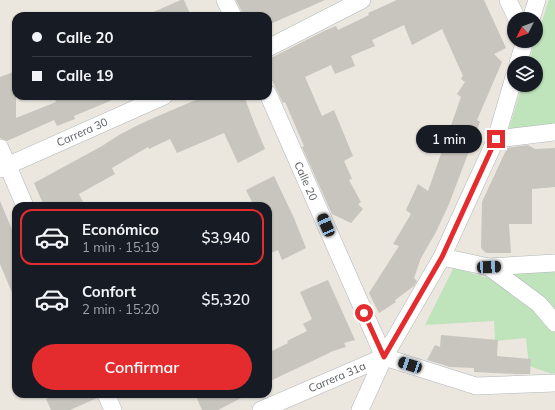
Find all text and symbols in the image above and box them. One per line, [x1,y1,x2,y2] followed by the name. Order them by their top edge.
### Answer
[507,12,543,48] north arrow
[507,12,543,92] map controls
[56,28,113,47] text: Calle 20
[507,56,543,92] button: layers
[56,66,113,85] text: Calle 19
[54,114,110,149] street label: Carrera 30
[416,125,482,153] callout: 1 min
[487,130,505,148] route end
[432,131,466,147] text: 1 min
[291,159,321,203] street label: Calle 20
[316,212,336,238] car
[34,219,70,255] icon: car
[82,220,159,239] text: Económico
[201,228,250,247] text: $3,940
[82,239,159,255] text: 1 min · 15:19
[477,260,501,274] car
[34,281,70,317] icon: car
[82,282,136,301] text: Confort
[201,290,250,309] text: $5,320
[82,301,159,317] text: 2 min · 15:20
[355,304,373,322] route start
[32,344,252,390] button: Confirmar
[397,356,423,374] car
[306,359,368,395] street label: Carrera 31a

